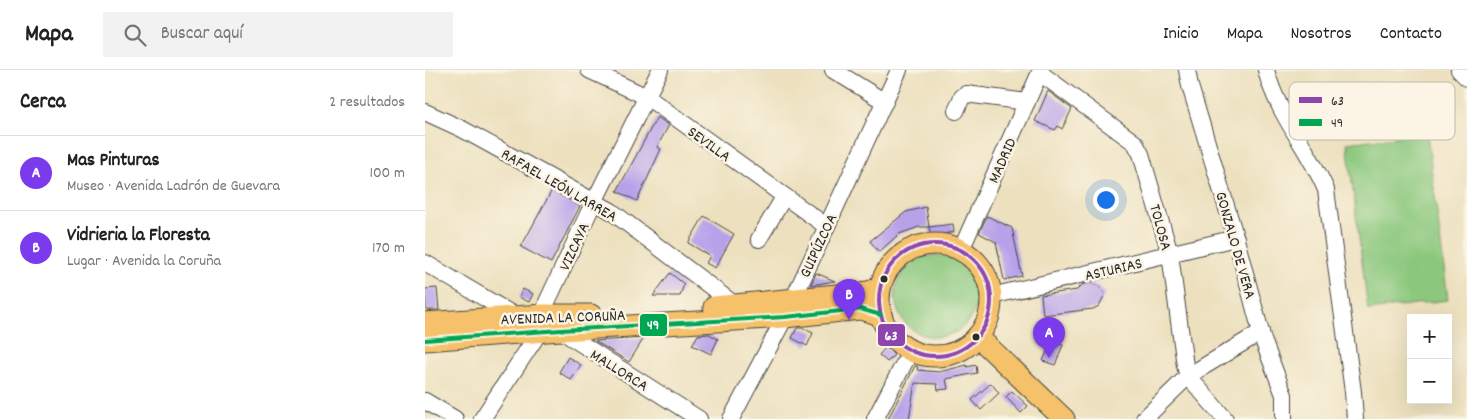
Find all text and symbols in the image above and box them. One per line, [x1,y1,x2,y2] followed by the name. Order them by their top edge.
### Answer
[103,12,453,57] search box
[25,18,73,52] text: Mapa
[121,21,149,49] icon: search
[161,21,243,48] text: Buscar aquí
[1163,22,1199,47] text: Inicio
[1227,22,1262,47] text: Mapa
[1290,22,1352,47] text: Nosotros
[1380,22,1442,47] text: Contacto
[1289,82,1455,140] legend
[20,88,66,118] text: Cerca
[329,91,405,114] text: 2 resultados
[1331,92,1344,112] text: 63
[1331,114,1343,134] text: 49
[682,121,735,169] street label: SEVILLA
[983,135,1023,187] street label: MADRID
[496,143,621,229] street label: RAFAEL LEÓN LARREA
[67,148,159,175] text: Mas Pinturas
[32,162,40,185] text: A
[369,162,405,185] text: 100 m
[67,175,280,198] text: Museo · Avenida Ladrón de Guevara
[1093,187,1119,213] your location
[1208,189,1261,302] street label: GONZALO DE VERA
[1142,202,1177,254] street label: TOLOSA
[794,210,844,282] street label: GUIPÚZCOA
[554,219,597,275] street label: VIZCAYA
[67,223,210,250] text: Vidrieria la Floresta
[32,237,40,260] text: B
[372,237,405,260] text: 170 m
[67,250,221,273] text: Lugar · Avenida la Coruña
[1082,253,1145,288] street label: ASTURIAS
[879,274,889,284] unlabelled marker
[833,279,865,320] pin: B
[500,305,626,332] street label: AVENIDA LA CORUÑA
[639,313,668,337] line badge: 49
[1407,314,1452,404] map controls
[1407,314,1452,359] button: +
[647,316,659,336] text: 49
[1033,317,1065,358] pin: A
[877,323,906,347] line badge: 63
[884,327,898,347] text: 63
[971,332,981,342] unlabelled marker
[585,344,652,398] street label: MALLORCA
[1407,359,1452,404] button: −

